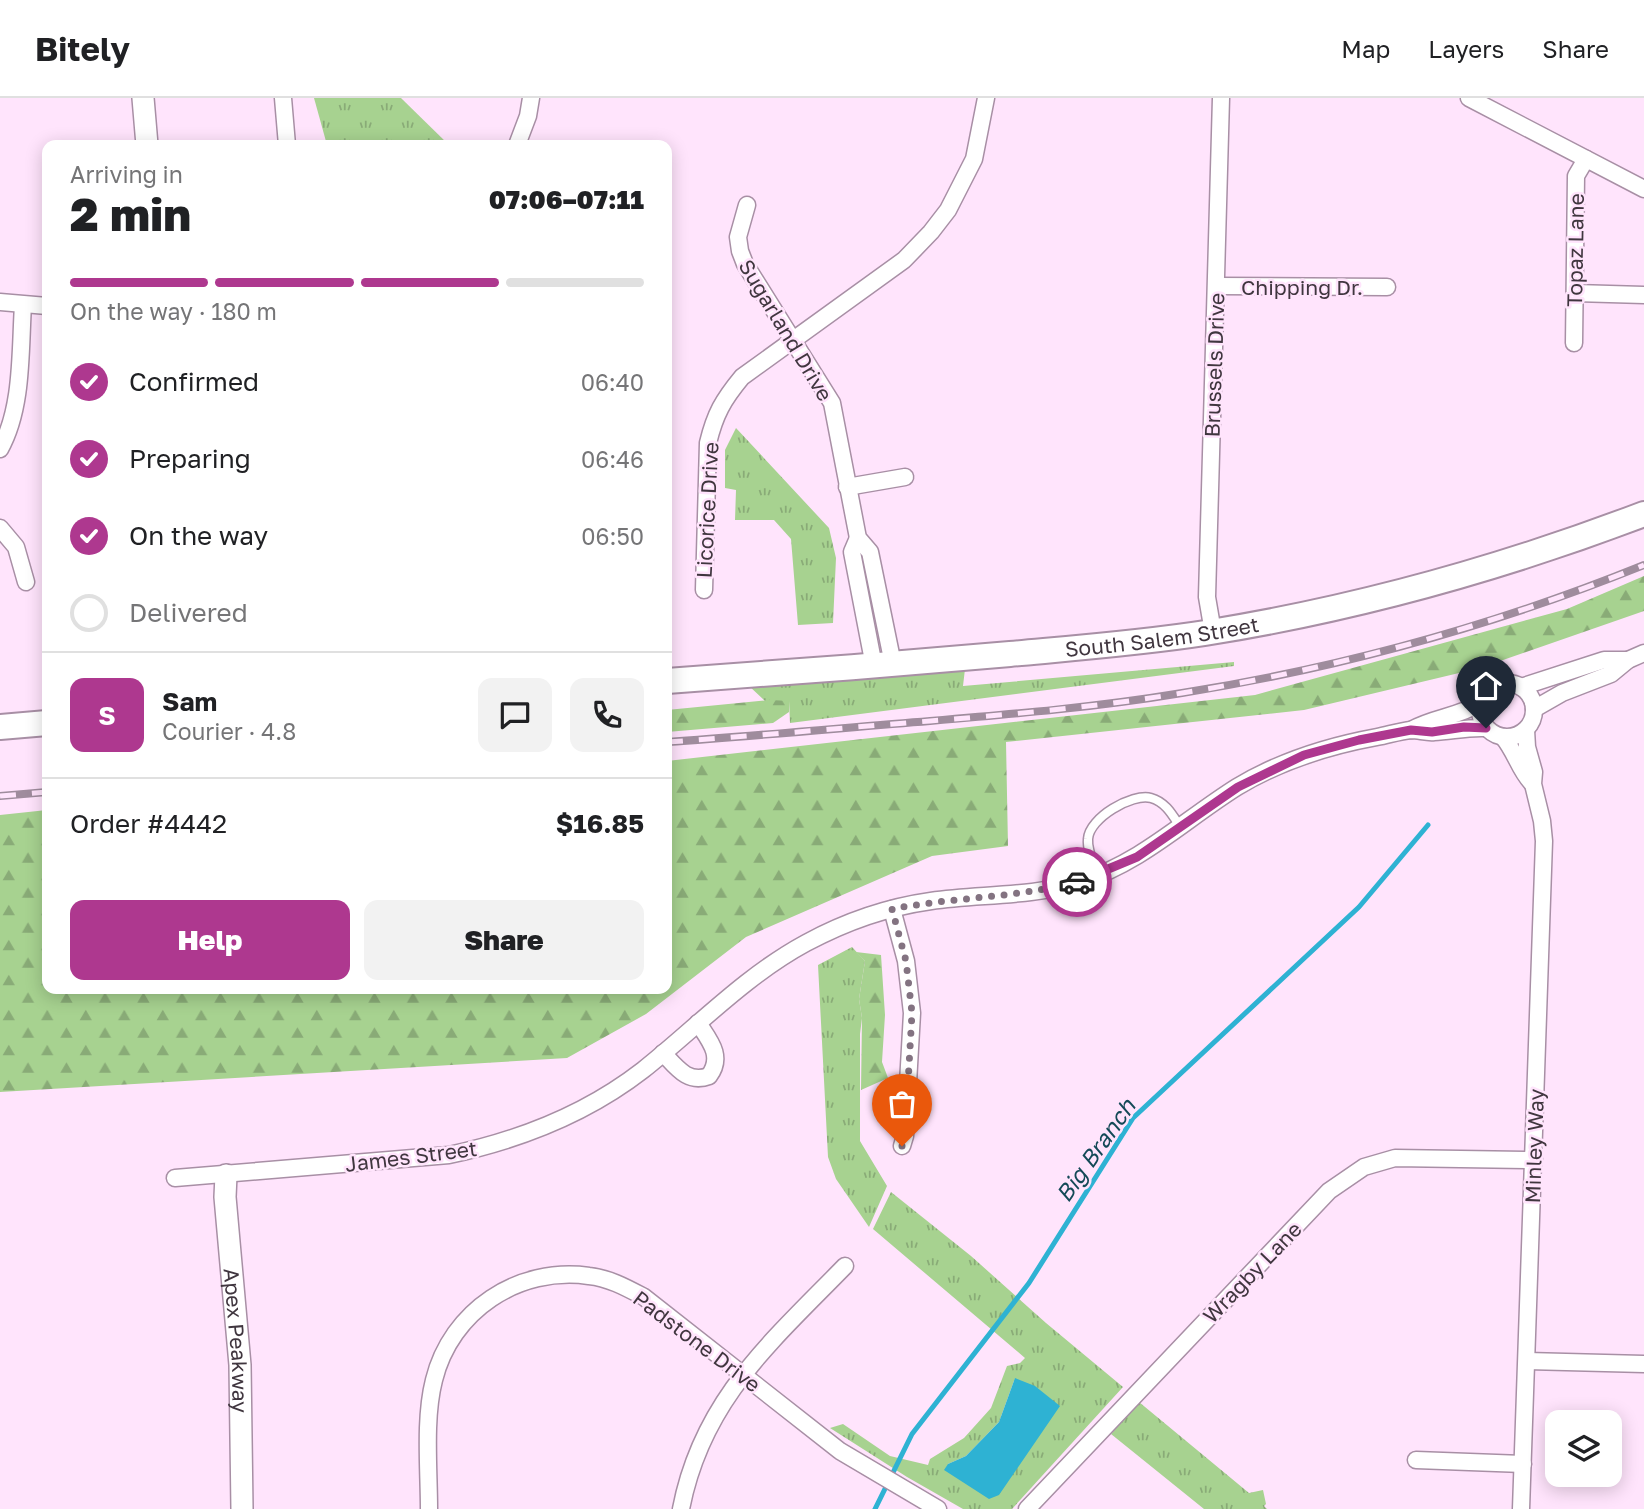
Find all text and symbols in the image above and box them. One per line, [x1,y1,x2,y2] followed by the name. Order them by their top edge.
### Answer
[35,29,130,68] text: Bitely
[1341,34,1390,63] text: Map
[1428,34,1504,63] text: Layers
[1542,34,1609,63] text: Share
[70,160,183,188] text: Arriving in
[489,184,644,215] text: 07:06–07:11
[70,186,191,241] text: 2 min
[1561,193,1589,307] street label: Topaz Lane
[733,254,839,406] street label: Sugarland Drive
[1241,274,1363,300] street label: Chipping Dr.
[1198,292,1230,438] street label: Brussels Drive
[70,297,277,325] text: On the way · 180 m
[70,363,108,401] icon: check
[129,366,259,397] text: Confirmed
[581,368,644,396] text: 06:40
[70,440,108,478] icon: check
[690,441,724,579] street label: Licorice Drive
[129,443,251,474] text: Preparing
[581,445,644,473] text: 06:46
[70,517,108,555] icon: check
[129,520,268,551] text: On the way
[581,522,644,550] text: 06:50
[129,597,248,628] text: Delivered
[1064,611,1261,662] street label: South Salem Street
[1456,656,1516,728] pin
[1467,667,1505,705] icon: home
[478,678,552,752] button: chat
[570,678,644,752] button: phone
[162,686,217,717] text: Sam
[98,700,116,731] text: S
[162,717,296,745] text: Courier · 4.8
[70,808,227,839] text: Order #4442
[556,808,644,839] text: $16.85
[1042,847,1112,917] courier
[1058,863,1096,901] icon: car
[70,900,350,980] button: Help
[364,900,644,980] button: Share
[872,1074,932,1146] pin
[883,1085,921,1123] icon: bag
[1519,1088,1549,1204] street label: Minley Way
[1049,1092,1141,1207] water label: Big Branch
[343,1135,479,1177] street label: James Street
[1197,1216,1307,1328] street label: Wragby Lane
[218,1267,254,1413] street label: Apex Peakway
[628,1285,766,1397] street label: Padstone Drive
[1545,1410,1622,1487] map controls
[1545,1410,1622,1487] button: layers

